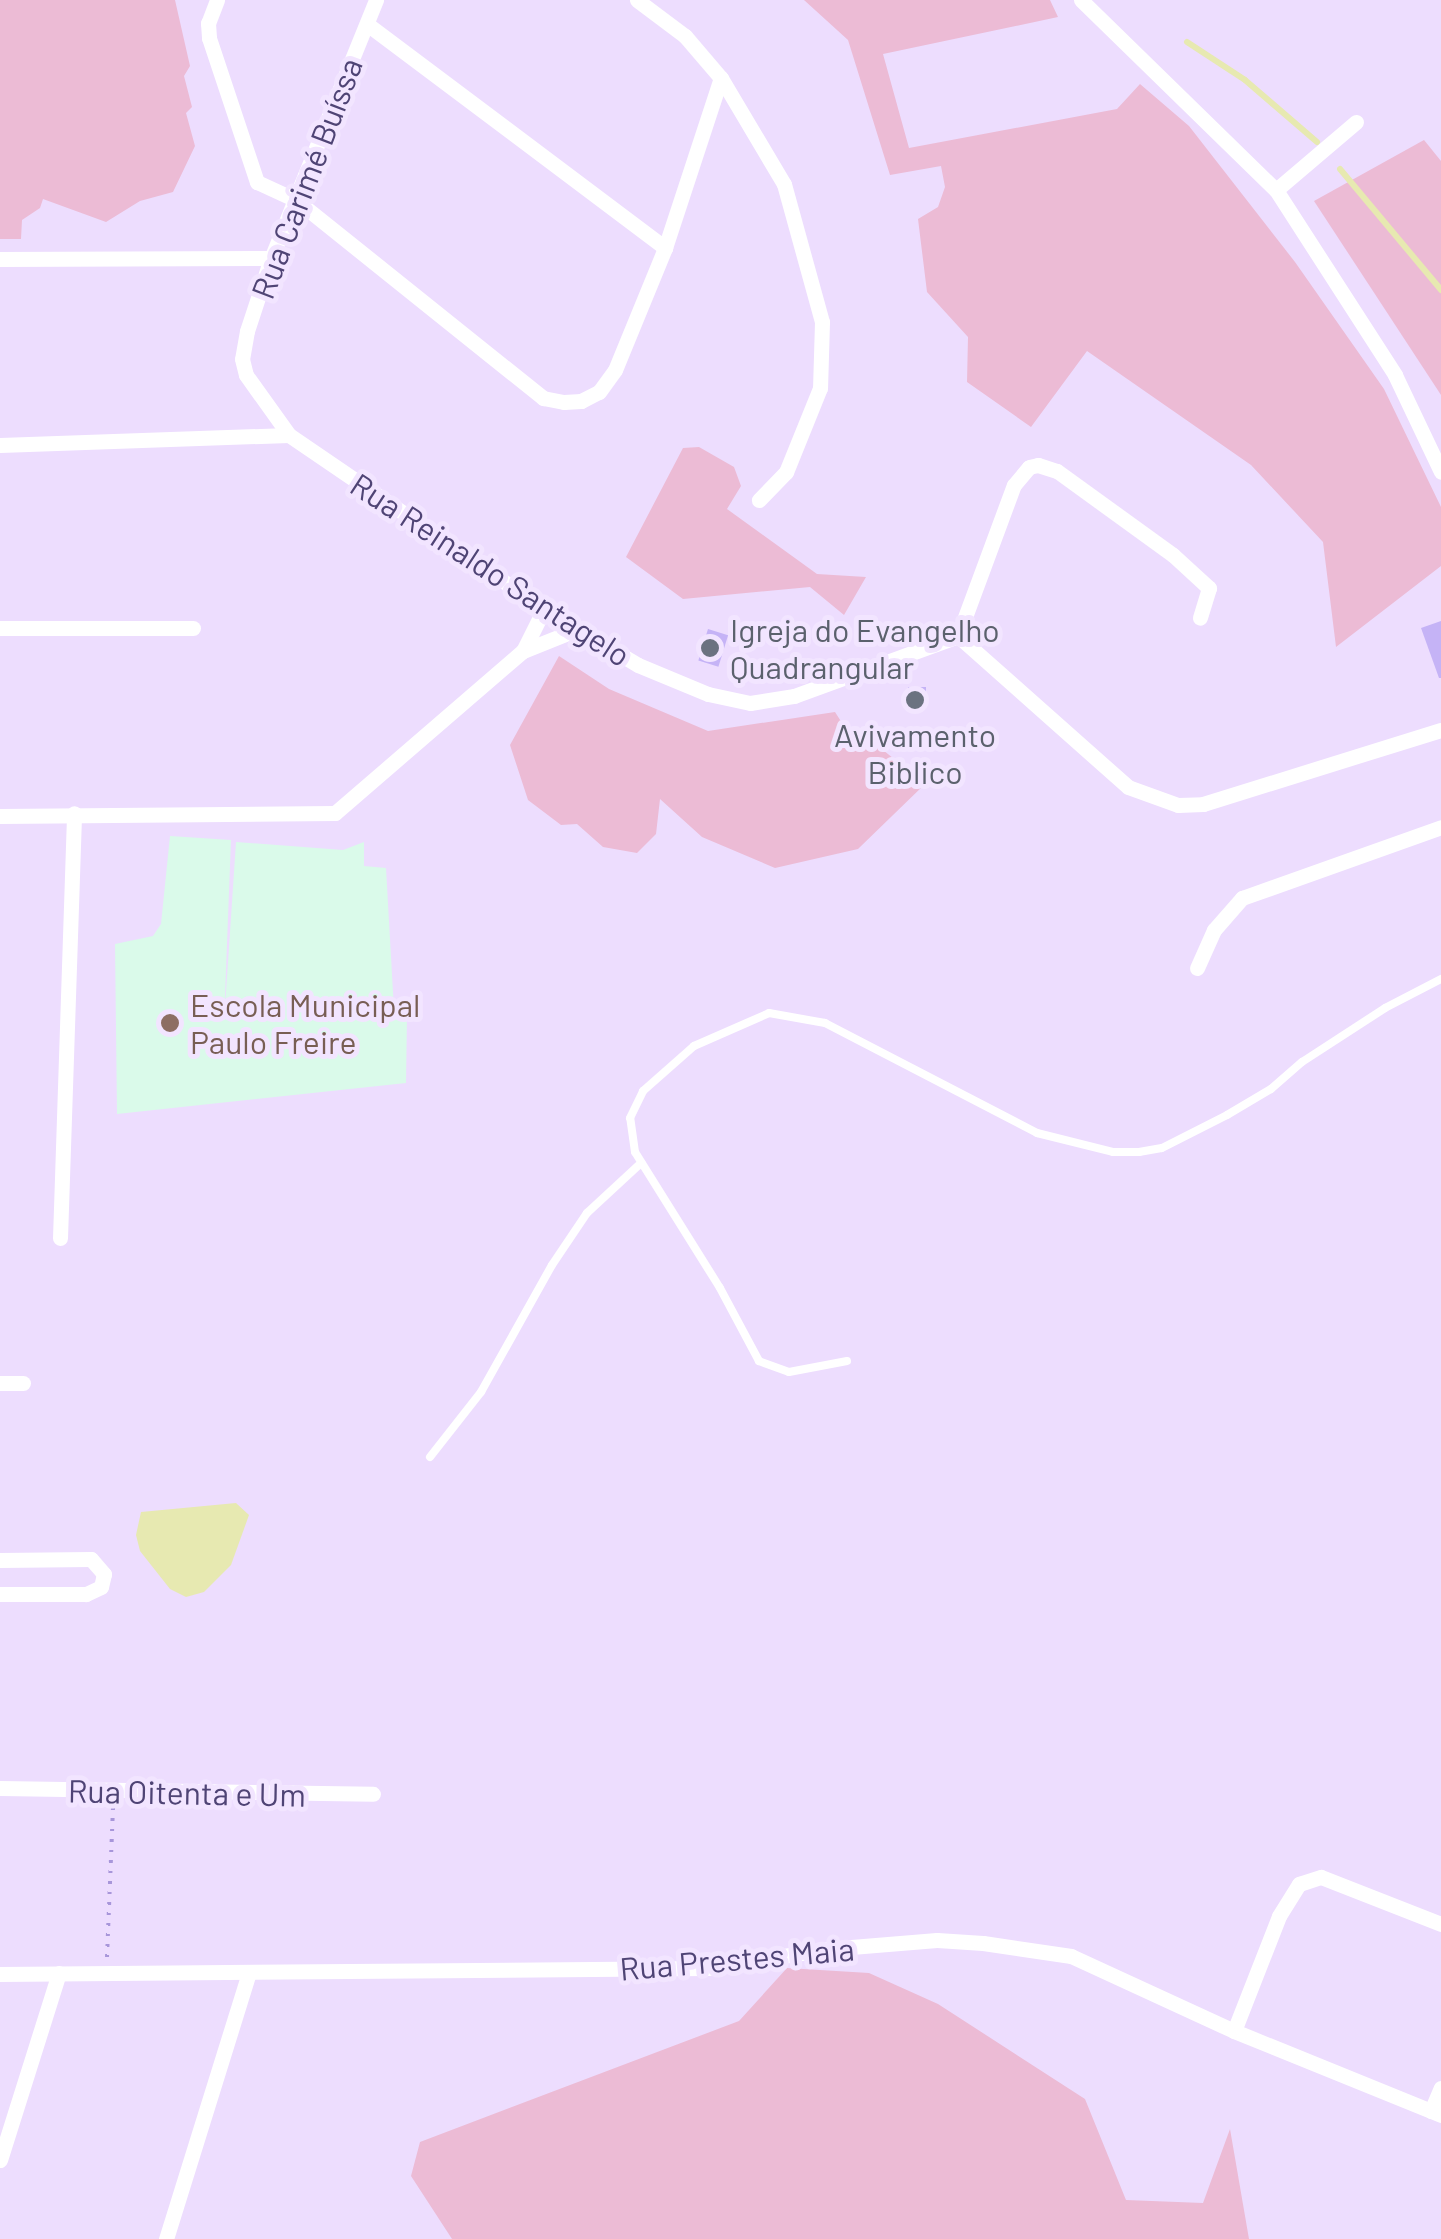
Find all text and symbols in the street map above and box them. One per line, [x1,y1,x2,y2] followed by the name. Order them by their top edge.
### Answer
[242,52,370,304] street label: Rua Carimé Buíssa
[344,464,638,674] street label: Rua Reinaldo Santagelo
[730,611,1000,686] place label: Igreja do Evangelho Quadrangular
[699,637,721,659] marker: Igreja do Evangelho Quadrangular
[904,689,926,711] marker: Avivamento Biblico
[834,716,996,791] place label: Avivamento Biblico
[190,986,420,1061] place label: Escola Municipal Paulo Freire
[159,1012,181,1034] marker: Escola Municipal Paulo Freire
[68,1771,306,1813] street label: Rua Oitenta e Um
[618,1929,856,1987] street label: Rua Prestes Maia

